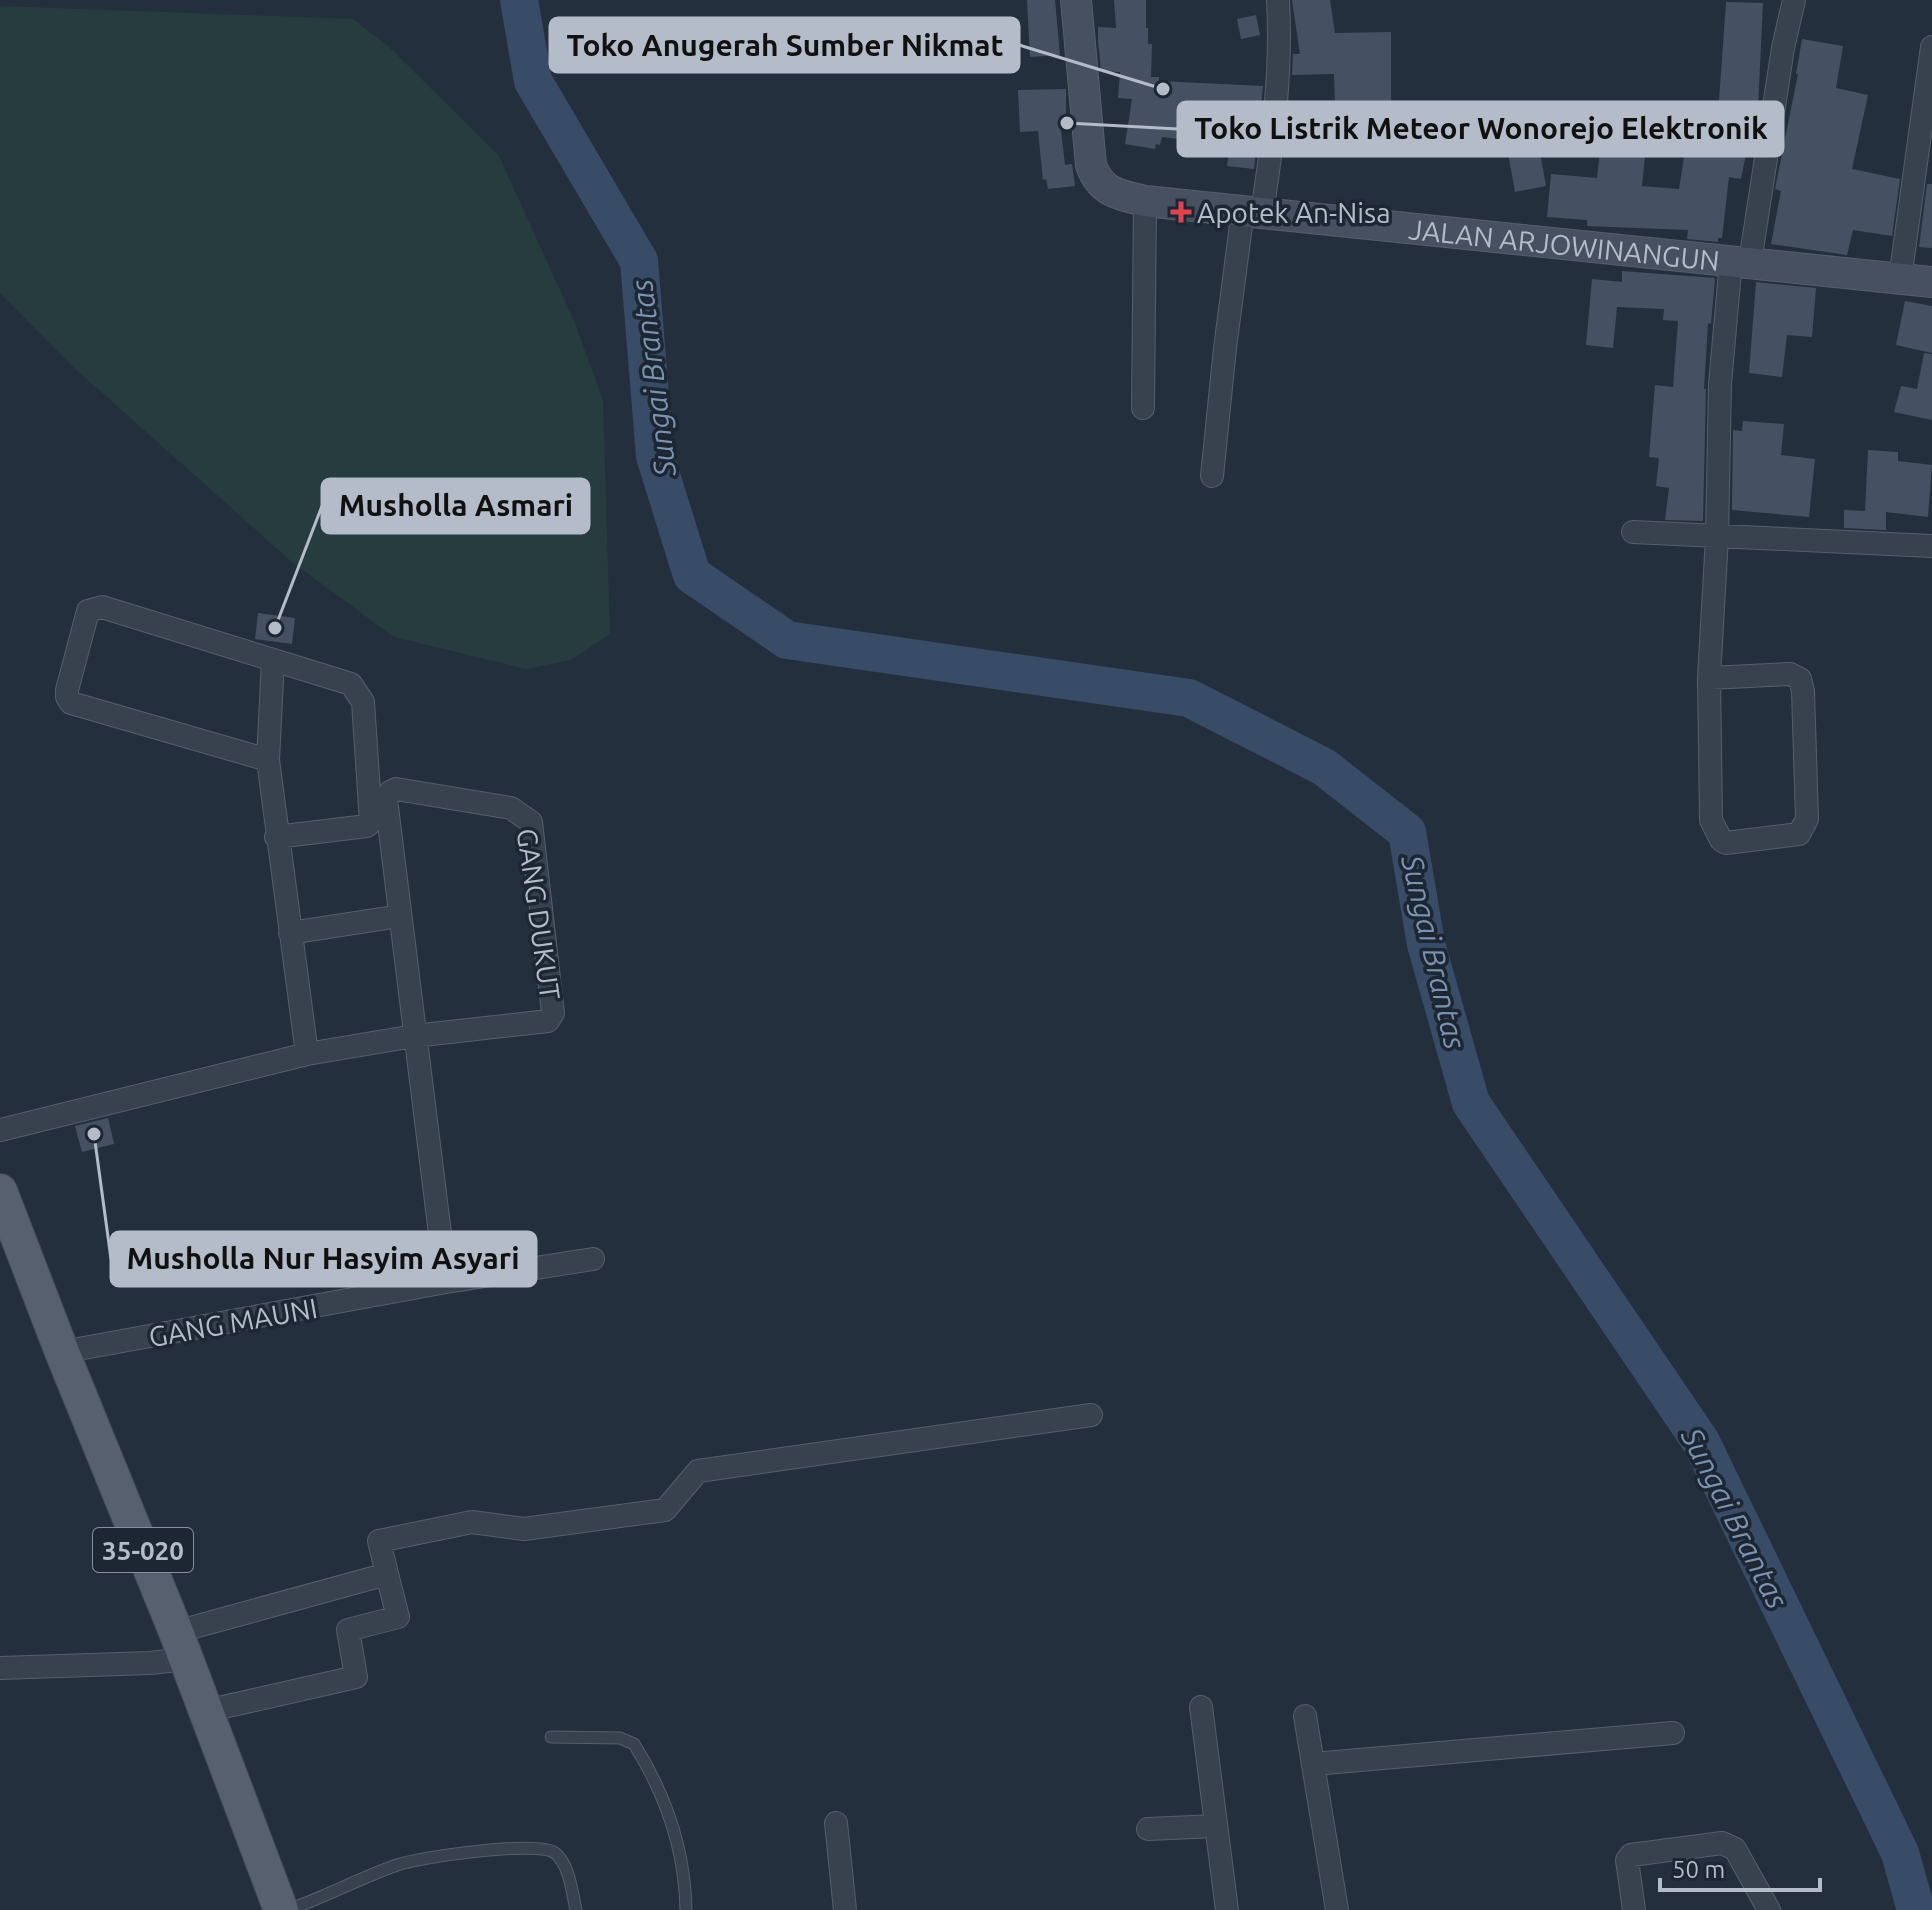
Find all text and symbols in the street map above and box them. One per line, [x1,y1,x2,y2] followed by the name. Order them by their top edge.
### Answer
[550,18,1019,72] callout: Toko Anugerah Sumber Nikmat
[566,28,1004,62] text: Toko Anugerah Sumber Nikmat
[1178,102,1783,156] callout: Toko Listrik Meteor Wonorejo Elektronik
[1194,111,1768,145] text: Toko Listrik Meteor Wonorejo Elektronik
[1197,197,1391,228] place label: Apotek An-Nisa
[1172,203,1190,221] marker: Apotek An-Nisa
[1407,213,1721,276] street label: JALAN ARJOWINANGUN
[624,277,682,479] water label: Sungai Brantas
[322,479,589,533] callout: Musholla Asmari
[339,488,573,522] text: Musholla Asmari
[512,826,566,1002] street label: GANG DUKUT
[1395,851,1473,1053] water label: Sungai Brantas
[111,1232,536,1286] callout: Musholla Nur Hasyim Asyari
[127,1241,520,1275] text: Musholla Nur Hasyim Asyari
[146,1292,320,1352] street label: GANG MAUNI
[1674,1421,1795,1614] water label: Sungai Brantas
[93,1528,193,1572] road number: 35-020
[1660,1842,1820,1892] scale bar
[1672,1856,1725,1883] text: 50 m

